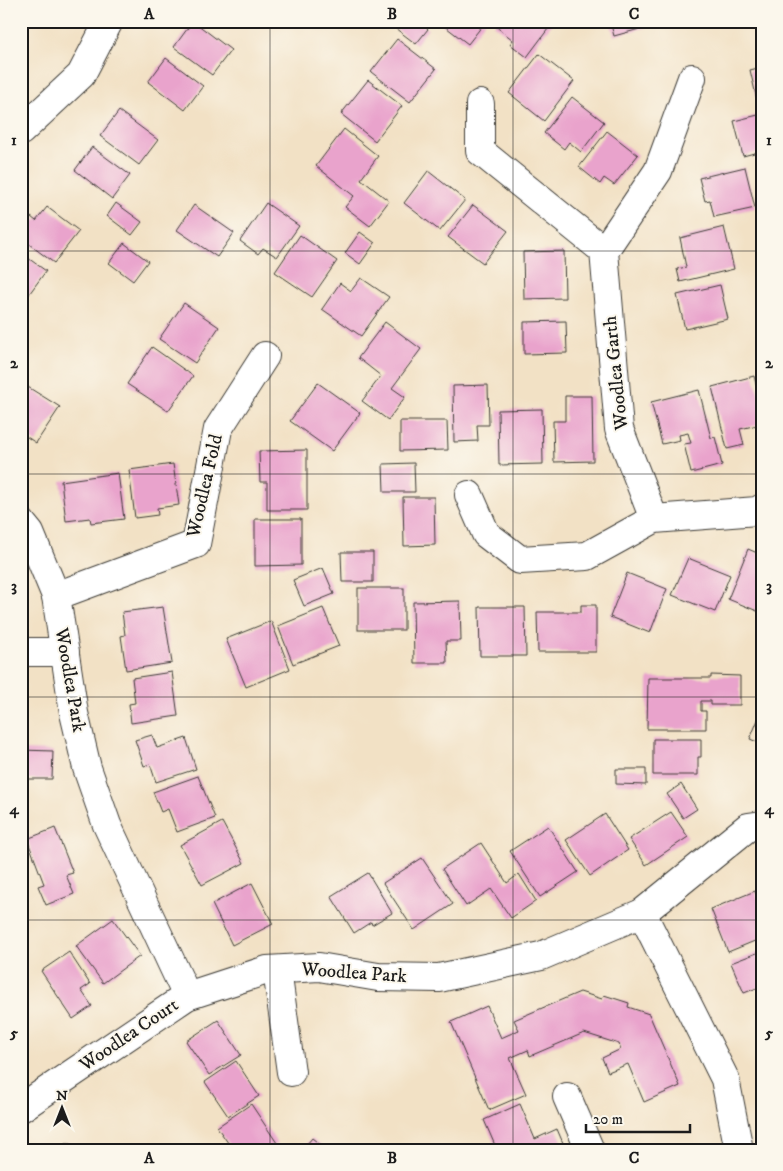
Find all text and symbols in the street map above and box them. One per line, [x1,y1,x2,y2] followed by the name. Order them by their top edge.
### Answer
[143,4,155,24] text: A
[387,4,397,24] text: B
[629,4,639,24] text: C
[11,130,17,150] text: 1
[766,130,772,150] text: 1
[599,315,634,432] street label: Woodlea Garth
[10,353,19,373] text: 2
[765,353,774,373] text: 2
[182,432,228,541] street label: Woodlea Fold
[11,576,17,596] text: 3
[766,576,772,596] text: 3
[49,625,91,735] street label: Woodlea Park
[8,799,19,819] text: 4
[763,799,774,819] text: 4
[300,958,408,988] street label: Woodlea Park
[74,994,183,1077] street label: Woodlea Court
[9,1023,18,1043] text: 5
[764,1023,773,1043] text: 5
[38,1084,88,1134] north arrow
[56,1087,68,1105] text: N
[586,1101,689,1133] scale bar
[593,1110,623,1129] text: 20 m
[143,1148,155,1168] text: A
[387,1148,397,1168] text: B
[629,1148,639,1168] text: C

